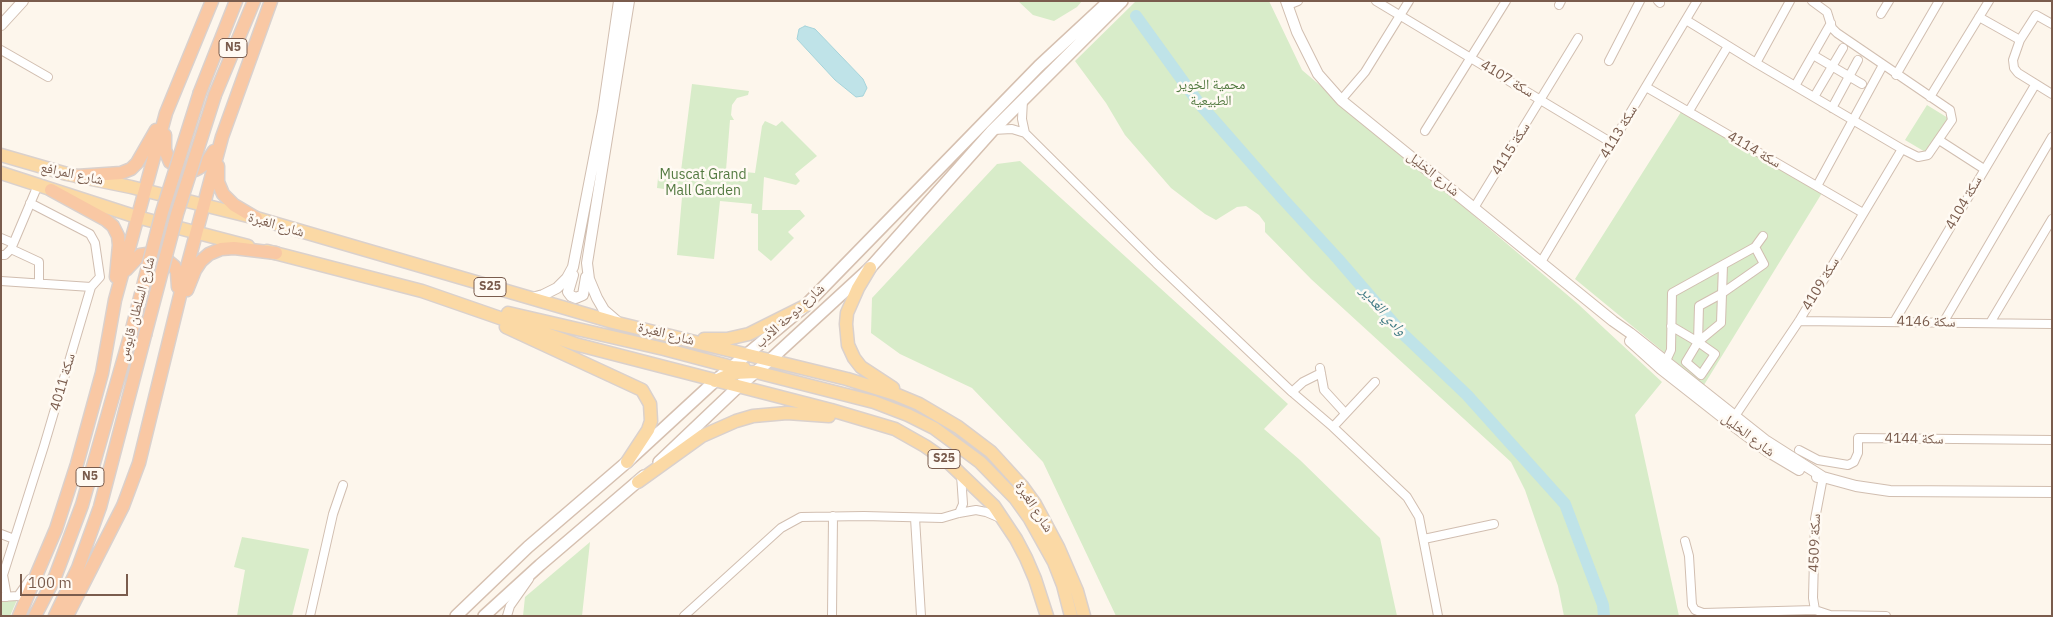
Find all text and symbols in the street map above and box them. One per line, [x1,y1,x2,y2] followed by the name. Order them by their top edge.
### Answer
[219,38,247,58] road number: N5
[1477,57,1537,101] street label: سكة 4107
[1177,77,1245,110] park label: محمية الخوير الطبيعية
[1597,102,1641,162] street label: سكة 4113
[1488,120,1534,178] street label: سكة 4115
[1724,128,1784,172] street label: سكة 4114
[1404,148,1462,200] street label: شارع الخليل
[39,159,105,189] street label: شارع المرافع
[659,167,747,200] park label: Muscat Grand Mall Garden
[1942,173,1986,233] street label: سكة 4104
[246,209,306,241] street label: شارع الغبرة
[1799,254,1843,314] street label: سكة 4109
[115,255,159,363] street label: شارع السلطان قابوس
[474,278,506,296] road number: S25
[752,280,828,352] street label: شارع دوحة الأدب
[1356,282,1410,340] water label: وادي الغدير
[1896,313,1956,331] street label: سكة 4146
[636,319,696,349] street label: شارع الغبرة
[47,351,79,413] street label: سكة 4011
[1718,410,1778,460] street label: شارع الخليل
[1884,430,1944,448] street label: سكة 4144
[928,449,960,468] road number: S25
[76,468,104,487] road number: N5
[1011,478,1057,536] street label: شارع الغبرة
[1806,513,1824,573] street label: سكة 4509
[22,564,130,596] scale bar
[28,573,72,592] text: 100 m

